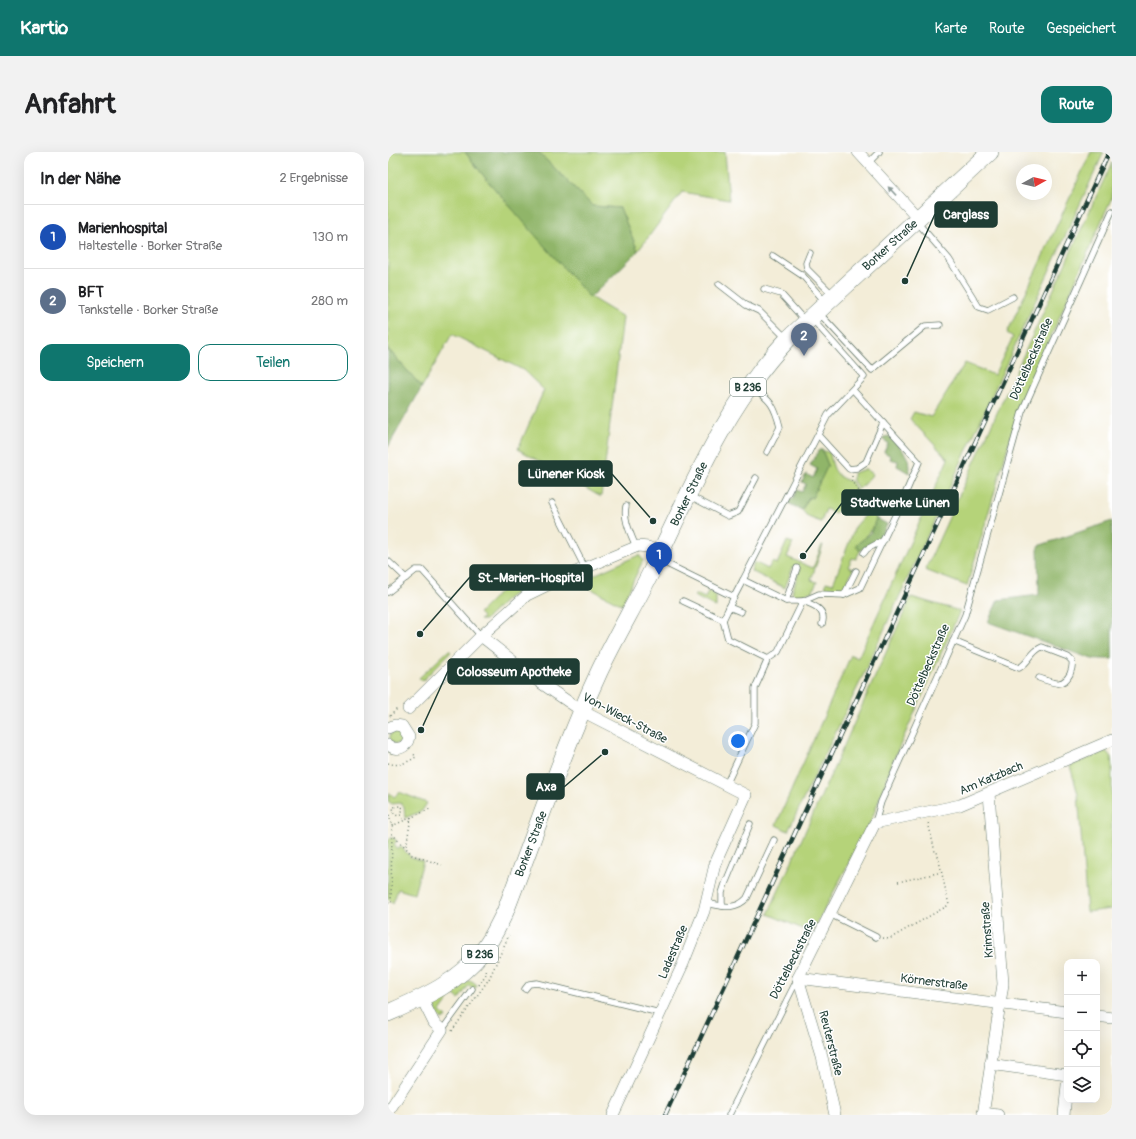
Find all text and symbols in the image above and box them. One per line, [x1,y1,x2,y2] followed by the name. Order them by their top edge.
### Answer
[20,16,68,40] text: Kartio
[935,20,967,37] text: Karte
[989,20,1024,37] text: Route
[1046,20,1116,37] text: Gespeichert
[1041,86,1112,123] button: Route
[24,87,116,122] text: Anfahrt
[1016,164,1052,200] north arrow
[40,168,121,189] text: In der Nähe
[279,170,348,186] text: 2 Ergebnisse
[887,186,897,196] one-way arrow
[935,202,997,227] callout: Carglass
[943,207,989,223] text: Carglass
[859,216,921,274] street label: Borker Straße
[78,219,168,238] text: Marienhospital
[50,229,56,245] text: 1
[312,229,348,245] text: 130 m
[78,238,222,254] text: Haltestelle · Borker Straße
[78,283,104,302] text: BFT
[49,293,57,309] text: 2
[311,293,348,309] text: 280 m
[78,302,218,318] text: Tankstelle · Borker Straße
[1007,316,1056,402] street label: Döttelbeckstraße
[791,323,817,356] pin: 2
[40,344,190,381] button: Speichern
[198,344,348,381] button: Teilen
[730,378,766,396] road number: B 236
[667,460,711,529] street label: Borker Straße
[519,461,612,486] callout: Lünener Kiosk
[527,466,605,482] text: Lünener Kiosk
[842,490,958,515] callout: Stadtwerke Lünen
[850,495,951,511] text: Stadtwerke Lünen
[646,542,672,575] pin: 1
[470,565,592,590] callout: St.-Marien-Hospital
[478,570,584,586] text: St.-Marien-Hospital
[904,622,953,708] street label: Döttelbeckstraße
[448,659,579,684] callout: Colosseum Apotheke
[457,664,572,680] text: Colosseum Apotheke
[580,690,670,747] street label: Von-Wieck-Straße
[728,731,748,751] your location
[957,758,1026,799] street label: Am Katzbach
[527,774,564,799] callout: Axa
[536,779,556,795] text: Axa
[512,809,551,879] street label: Borker Straße
[978,901,997,959] street label: Krimstraße
[767,917,820,1002] street label: Döttelbeckstraße
[655,923,691,981] street label: Ladestraße
[462,945,498,963] road number: B 236
[1064,959,1100,1103] map controls
[1064,959,1100,995] button: +
[899,971,968,994] street label: Körnerstraße
[1064,995,1100,1031] button: −
[815,1009,846,1077] street label: Reuterstraße
[1064,1031,1100,1067] button: locate
[1064,1067,1100,1103] button: layers

